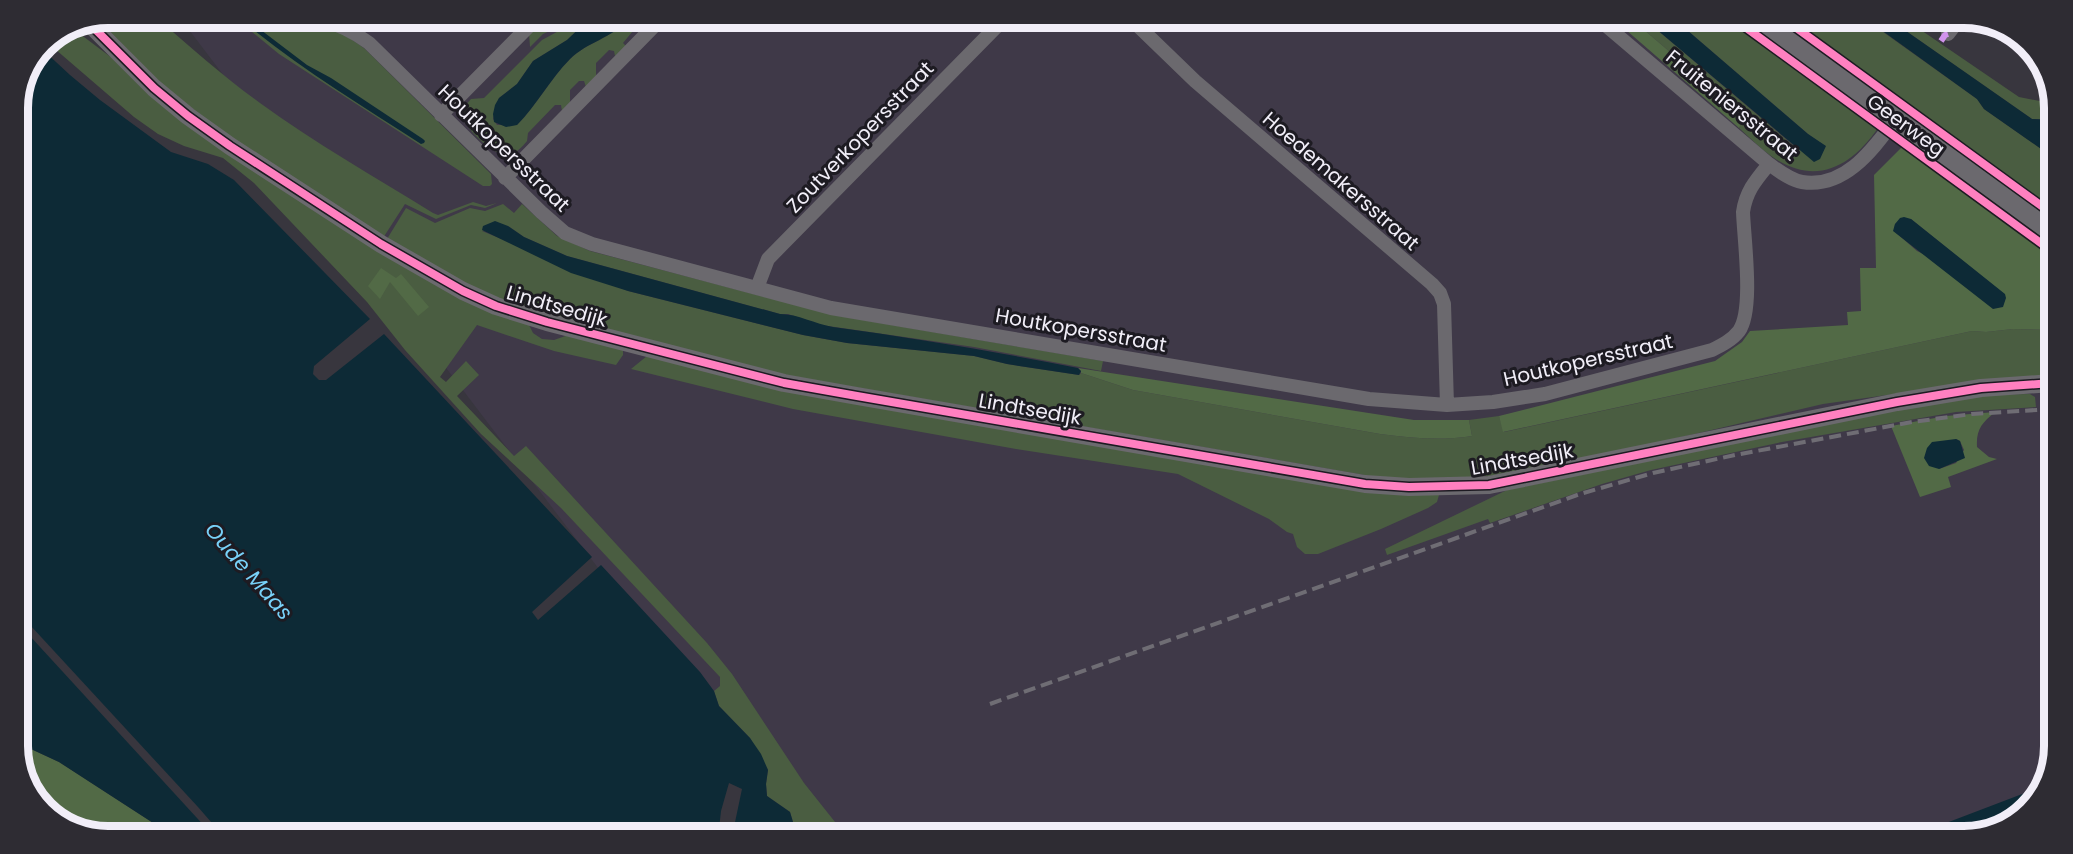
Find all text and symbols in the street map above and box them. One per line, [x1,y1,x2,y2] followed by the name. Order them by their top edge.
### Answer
[1660,43,1804,167] street label: Fruiteniersstraat
[780,55,940,219] street label: Zoutverkopersstraat
[432,78,576,218] street label: Houtkopersstraat
[1861,87,1951,163] street label: Geerweg
[1257,105,1425,257] street label: Hoedemakersstraat
[503,278,611,334] street label: Lindtsedijk
[993,301,1169,359] street label: Houtkopersstraat
[1500,327,1676,393] street label: Houtkopersstraat
[977,386,1084,432] street label: Lindtsedijk
[1469,436,1576,482] street label: Lindtsedijk
[198,516,300,626] water label: Oude Maas

